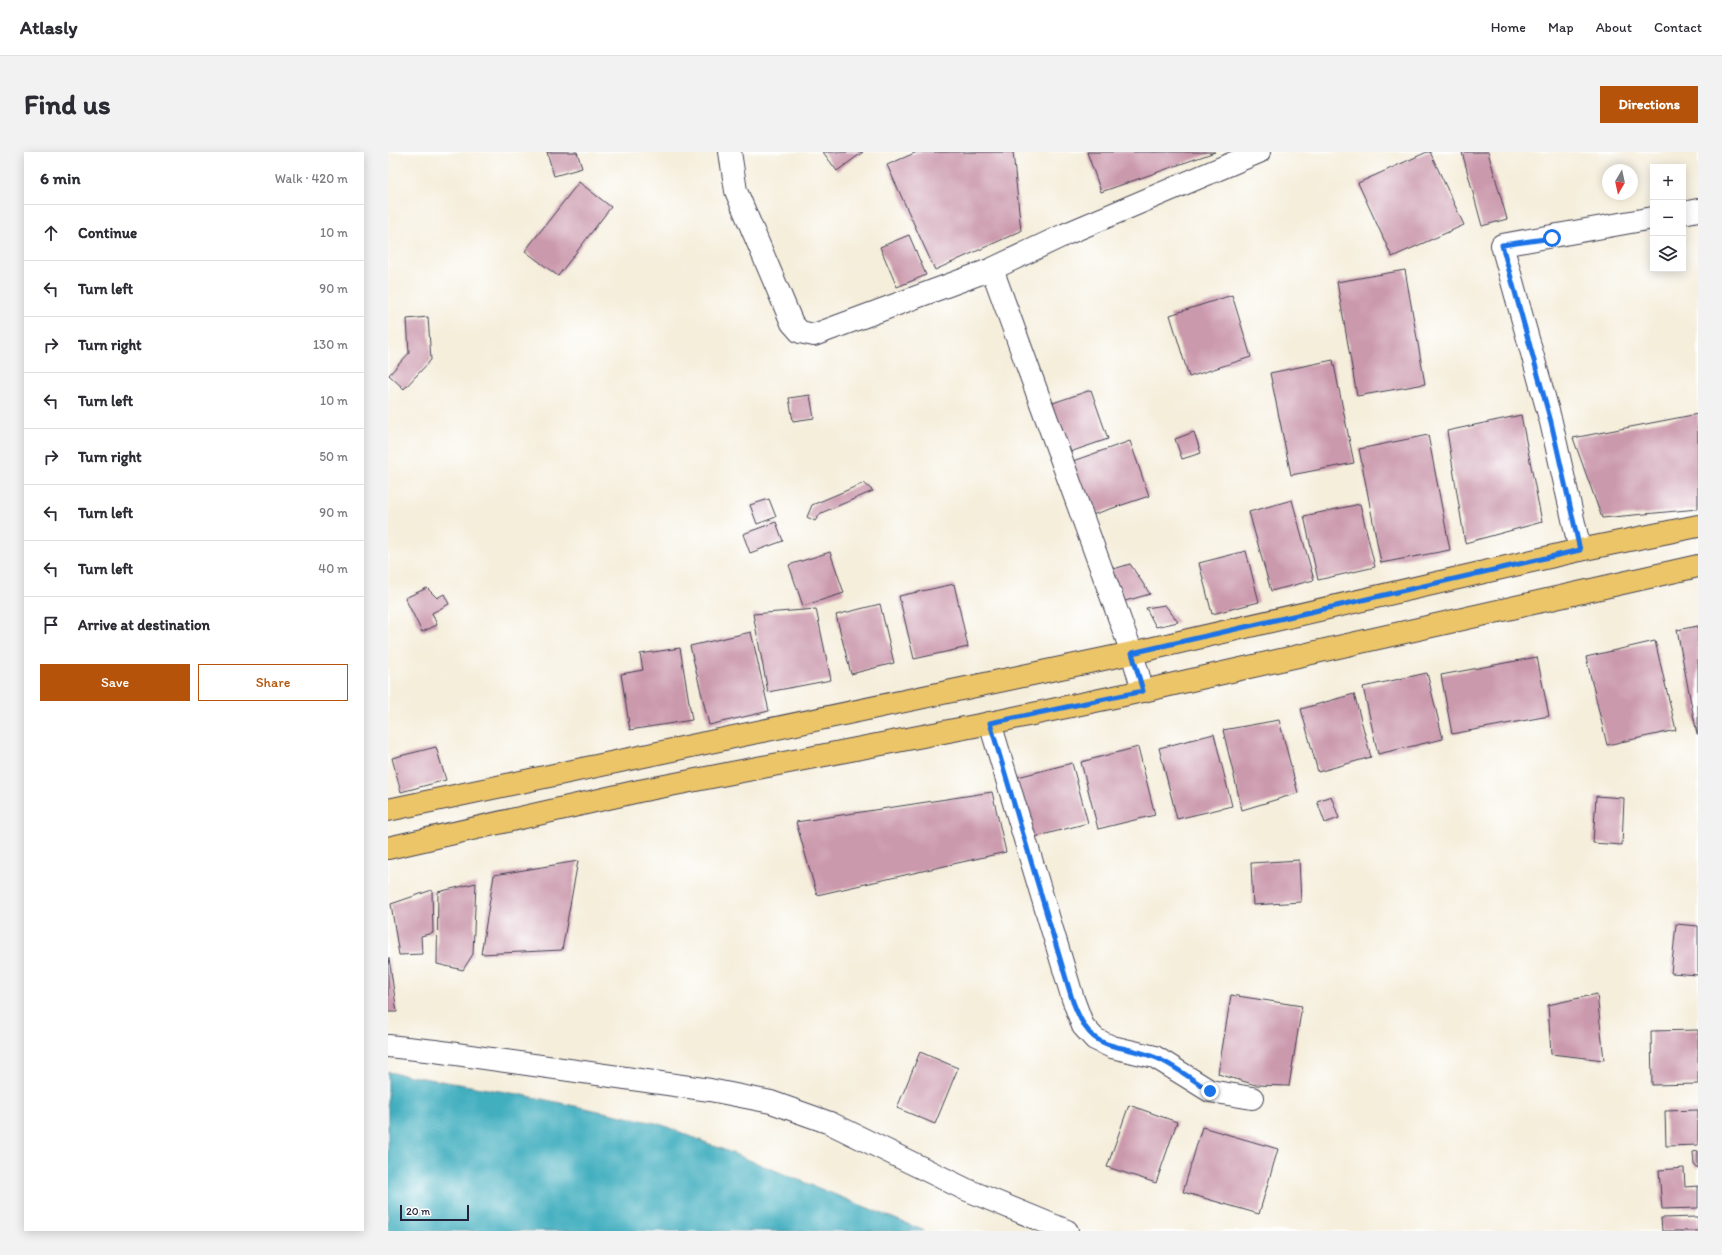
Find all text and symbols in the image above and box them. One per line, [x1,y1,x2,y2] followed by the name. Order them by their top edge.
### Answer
[20,16,77,39] text: Atlasly
[1491,19,1526,36] text: Home
[1548,19,1574,36] text: Map
[1596,19,1632,36] text: About
[1654,19,1702,36] text: Contact
[1600,86,1698,123] button: Directions
[24,87,111,121] text: Find us
[1602,164,1638,200] north arrow
[1650,164,1686,272] map controls
[1650,164,1686,200] button: +
[40,168,81,188] text: 6 min
[275,171,348,186] text: Walk · 420 m
[1650,200,1686,236] button: −
[40,222,62,244] icon: ahead
[78,224,137,242] text: Continue
[320,225,348,240] text: 10 m
[1543,229,1561,247] route start
[1650,236,1686,272] button: layers
[40,278,62,300] icon: left
[78,280,133,298] text: Turn left
[319,281,348,296] text: 90 m
[40,334,62,356] icon: right
[78,336,142,354] text: Turn right
[313,337,348,352] text: 130 m
[40,390,62,412] icon: left
[78,392,133,410] text: Turn left
[320,393,348,408] text: 10 m
[40,446,62,468] icon: right
[78,448,142,466] text: Turn right
[319,449,348,464] text: 50 m
[40,502,62,524] icon: left
[78,504,133,522] text: Turn left
[319,505,348,520] text: 90 m
[40,558,62,580] icon: left
[78,560,133,578] text: Turn left
[318,561,348,576] text: 40 m
[40,614,62,636] icon: arrive
[78,616,210,634] text: Arrive at destination
[40,664,190,701] button: Save
[198,664,348,701] button: Share
[1201,1082,1219,1100] route end
[400,1203,469,1222] scale bar
[406,1205,430,1218] text: 20 m

